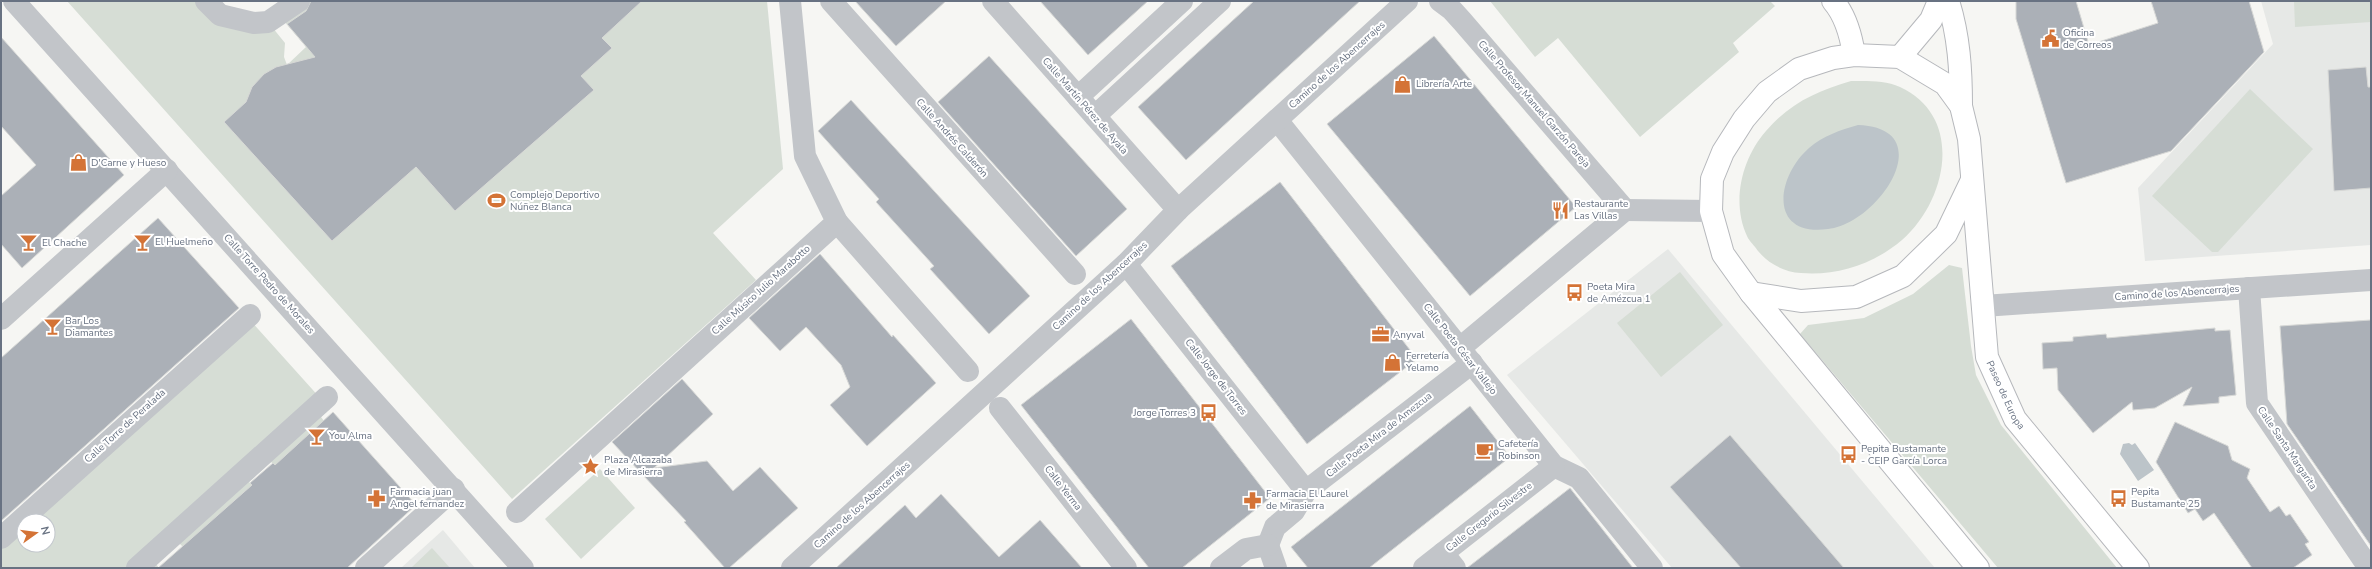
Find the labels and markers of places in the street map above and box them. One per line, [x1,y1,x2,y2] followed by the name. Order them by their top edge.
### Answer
[2063,26,2112,52] place label: Oficina de Correos
[2040,29,2060,49] public building icon: Oficina de Correos
[1393,74,1413,94] shop icon: Librería Arte
[1416,77,1472,91] place label: Librería Arte
[68,153,88,173] shop icon: D'Carne y Hueso
[91,156,167,170] place label: D'Carne y Hueso
[510,188,600,214] place label: Complejo Deportivo Núñez Blanca
[487,191,507,211] sports icon: Complejo Deportivo Núñez Blanca
[1574,197,1628,223] place label: Restaurante Las Villas
[1551,200,1571,220] restaurant icon: Restaurante Las Villas
[132,232,152,252] bar icon: El Huelmeño
[19,233,39,253] bar icon: El Chache
[155,235,213,249] place label: El Huelmeño
[42,236,87,250] place label: El Chache
[1587,280,1651,306] place label: Poeta Mira de Amézcua 1
[1564,283,1584,303] bus stop icon: Poeta Mira de Amézcua 1
[65,314,113,340] place label: Bar Los Diamantes
[42,317,62,337] bar icon: Bar Los Diamantes
[1370,325,1390,345] office icon: Anyval
[1393,328,1425,342] place label: Anyval
[1405,349,1449,375] place label: Ferretería Yelamo
[1383,352,1403,372] shop icon: Ferretería Yelamo
[1199,403,1219,423] bus stop icon: Jorge Torres 3
[1132,406,1196,420] place label: Jorge Torres 3
[306,426,326,446] bar icon: You Alma
[328,429,372,443] place label: You Alma
[1498,437,1540,463] place label: Cafetería Robinson
[1475,440,1495,460] cafe icon: Cafetería Robinson
[1861,442,1947,468] place label: Pepita Bustamante - CEIP García Lorca
[1838,445,1858,465] bus stop icon: Pepita Bustamante - CEIP García Lorca
[604,453,672,479] place label: Plaza Alcazaba de Mirasierra
[581,456,601,476] place icon: Plaza Alcazaba de Mirasierra
[390,485,465,511] place label: Farmacia juan Angel fernandez
[2131,485,2200,511] place label: Pepita Bustamante 25
[1266,487,1348,513] place label: Farmacia El Laurel de Mirasierra
[367,488,387,508] pharmacy icon: Farmacia juan Angel fernandez
[2108,488,2128,508] bus stop icon: Pepita Bustamante 25
[1243,490,1263,510] pharmacy icon: Farmacia El Laurel de Mirasierra

